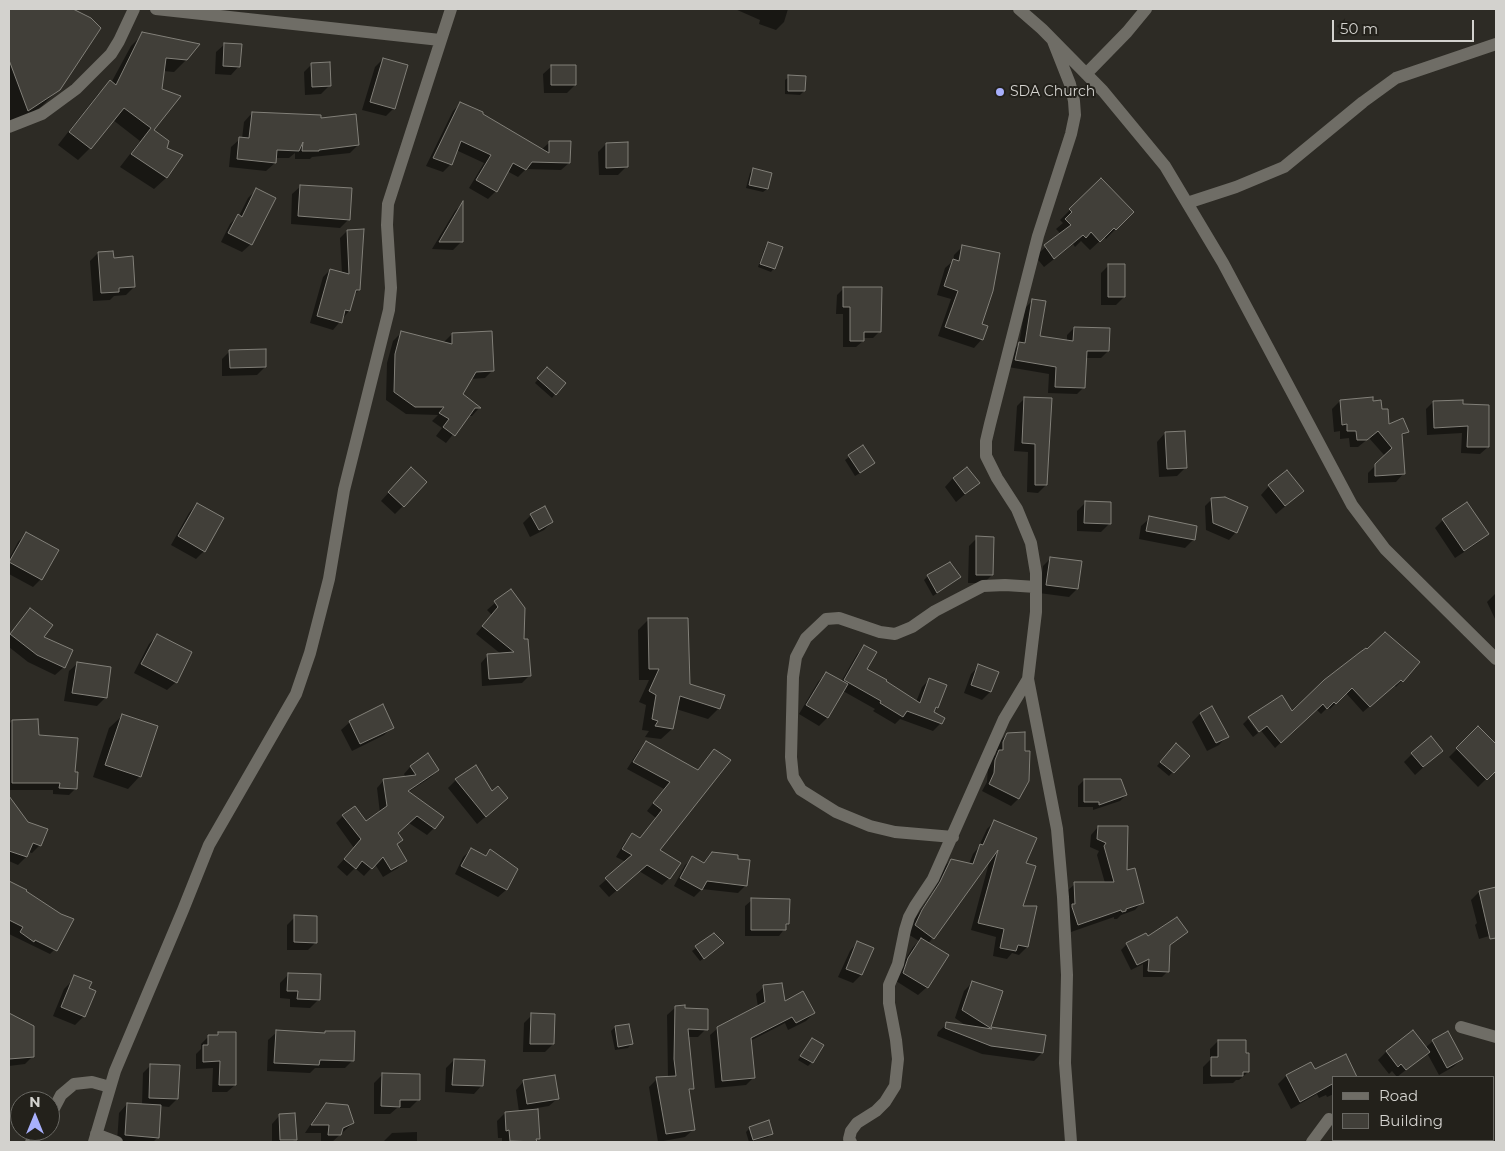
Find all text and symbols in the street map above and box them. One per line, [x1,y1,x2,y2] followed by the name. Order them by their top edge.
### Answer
[1335,10,1478,42] scale bar
[1340,19,1378,38] text: 50 m
[1010,84,1095,100] place label: SDA Church
[994,86,1006,98] marker: SDA Church
[1332,1076,1495,1141] legend
[1379,1086,1418,1105] text: Road
[10,1091,60,1141] north arrow
[29,1093,41,1111] text: N
[1379,1111,1443,1130] text: Building

